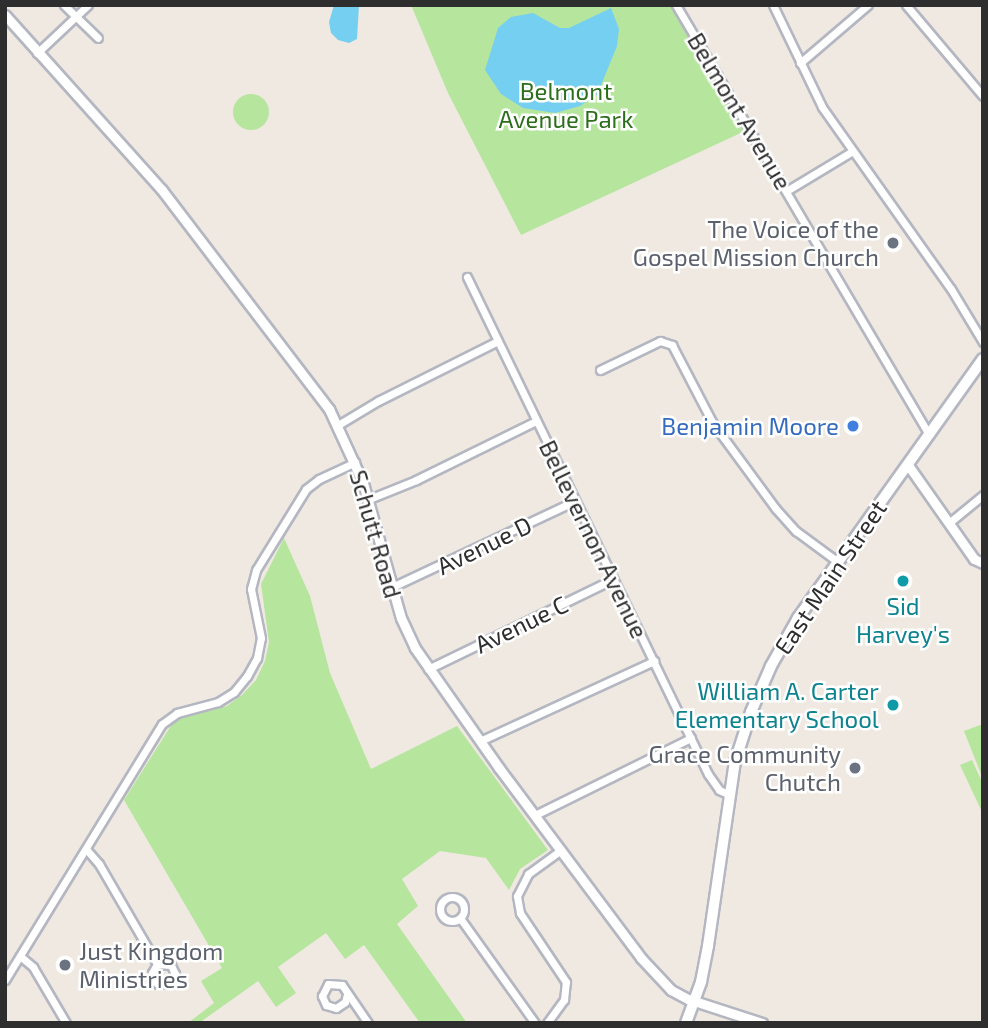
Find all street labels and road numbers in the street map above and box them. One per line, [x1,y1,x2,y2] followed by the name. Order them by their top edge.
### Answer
[682,27,798,195] street label: Belmont Avenue
[533,435,655,643] street label: Bellevernon Avenue
[344,467,408,601] street label: Schutt Road
[768,495,892,659] street label: East Main Street
[432,510,536,580] street label: Avenue D
[470,589,572,659] street label: Avenue C

